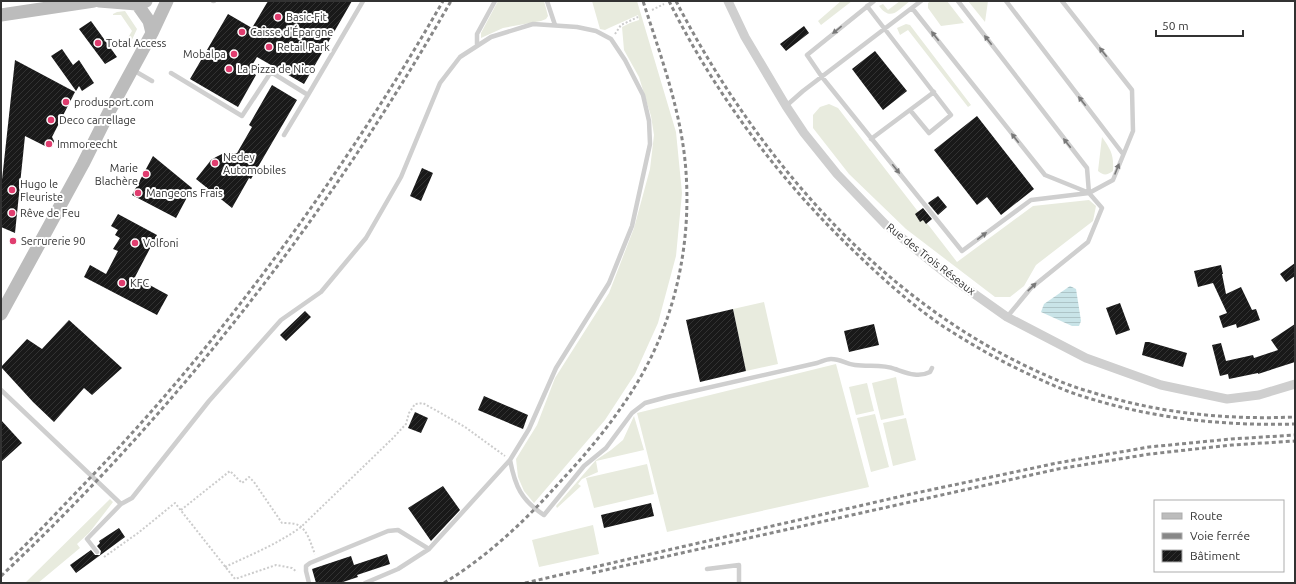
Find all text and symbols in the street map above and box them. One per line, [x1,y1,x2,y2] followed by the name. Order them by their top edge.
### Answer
[286,11,328,23] place label: Basic-Fit
[273,12,283,22] marker: Basic-Fit
[1156,12,1243,38] scale bar
[1162,19,1189,32] text: 50 m
[250,25,333,38] place label: Caisse d'Épargne
[832,26,842,35] one-way arrow
[237,27,247,37] marker: Caisse d'Épargne
[930,30,939,41] one-way arrow
[983,34,992,45] one-way arrow
[106,37,167,49] place label: Total Access
[93,38,103,48] marker: Total Access
[277,41,330,53] place label: Retail Park
[264,42,274,52] marker: Retail Park
[1099,47,1107,58] one-way arrow
[183,48,226,60] place label: Mobalpa
[229,49,239,59] marker: Mobalpa
[237,63,315,75] place label: La Pizza de Nico
[224,64,234,74] marker: La Pizza de Nico
[1078,95,1087,106] one-way arrow
[74,96,154,108] place label: produsport.com
[61,97,71,107] marker: produsport.com
[59,114,136,126] place label: Deco carrellage
[46,115,56,125] marker: Deco carrellage
[1011,132,1020,143] one-way arrow
[1063,137,1071,148] one-way arrow
[57,138,118,150] place label: Immoreecht
[44,139,54,149] marker: Immoreecht
[223,151,286,176] place label: Nedey Automobiles
[210,158,220,168] marker: Nedey Automobiles
[95,162,138,187] place label: Marie Blachère
[892,164,900,174] one-way arrow
[1114,164,1120,175] one-way arrow
[141,169,151,179] marker: Marie Blachère
[20,178,63,203] place label: Hugo le Fleuriste
[7,185,17,195] marker: Hugo le Fleuriste
[146,187,223,199] place label: Mangeons Frais
[133,188,143,198] marker: Mangeons Frais
[20,207,80,219] place label: Rêve de Feu
[7,208,17,218] marker: Rêve de Feu
[884,221,978,298] street label: Rue des Trois Réseaux
[976,232,987,240] one-way arrow
[21,235,86,247] place label: Serrurerie 90
[8,236,18,246] marker: Serrurerie 90
[143,237,178,249] place label: Volfoni
[130,238,140,248] marker: Volfoni
[130,277,149,289] place label: KFC
[117,278,127,288] marker: KFC
[1027,283,1037,292] one-way arrow
[1154,500,1284,572] legend
[1190,509,1223,522] text: Route
[1190,529,1250,542] text: Voie ferrée
[1190,549,1240,562] text: Bâtiment

